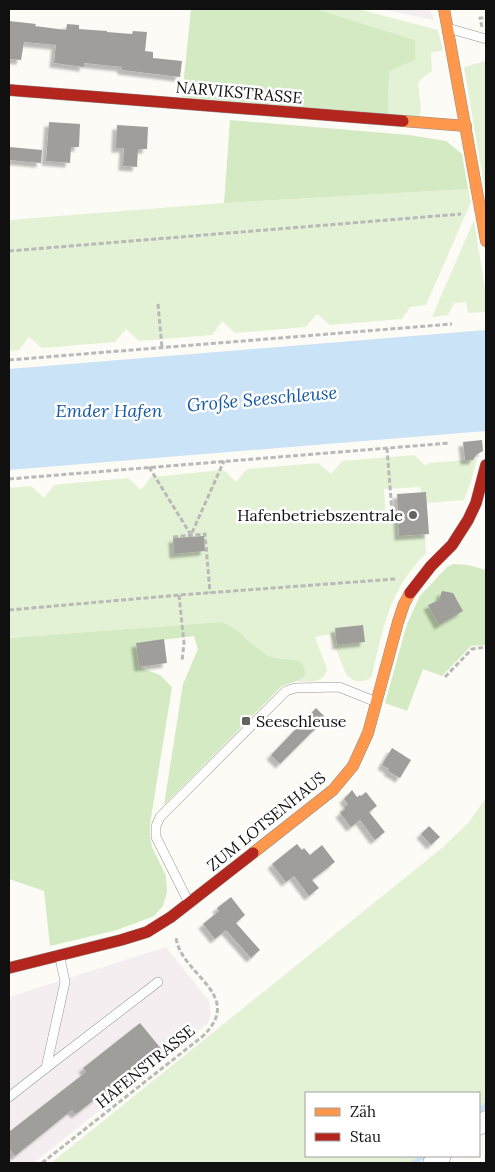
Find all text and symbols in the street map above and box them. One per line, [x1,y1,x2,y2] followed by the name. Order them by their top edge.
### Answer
[175,76,303,108] street label: NARVIKSTRASSE
[186,380,338,417] water label: Große Seeschleuse
[55,399,163,422] water label: Emder Hafen
[237,505,403,525] place label: Hafenbetriebszentrale
[407,509,419,521] marker: Hafenbetriebszentrale
[256,711,347,731] place label: Seeschleuse
[240,715,252,727] marker: Seeschleuse
[203,767,329,875] street label: ZUM LOTSENHAUS
[91,1020,199,1112] street label: HAFENSTRASSE
[305,1092,480,1157] legend
[350,1102,376,1121] text: Zäh
[350,1127,381,1146] text: Stau

